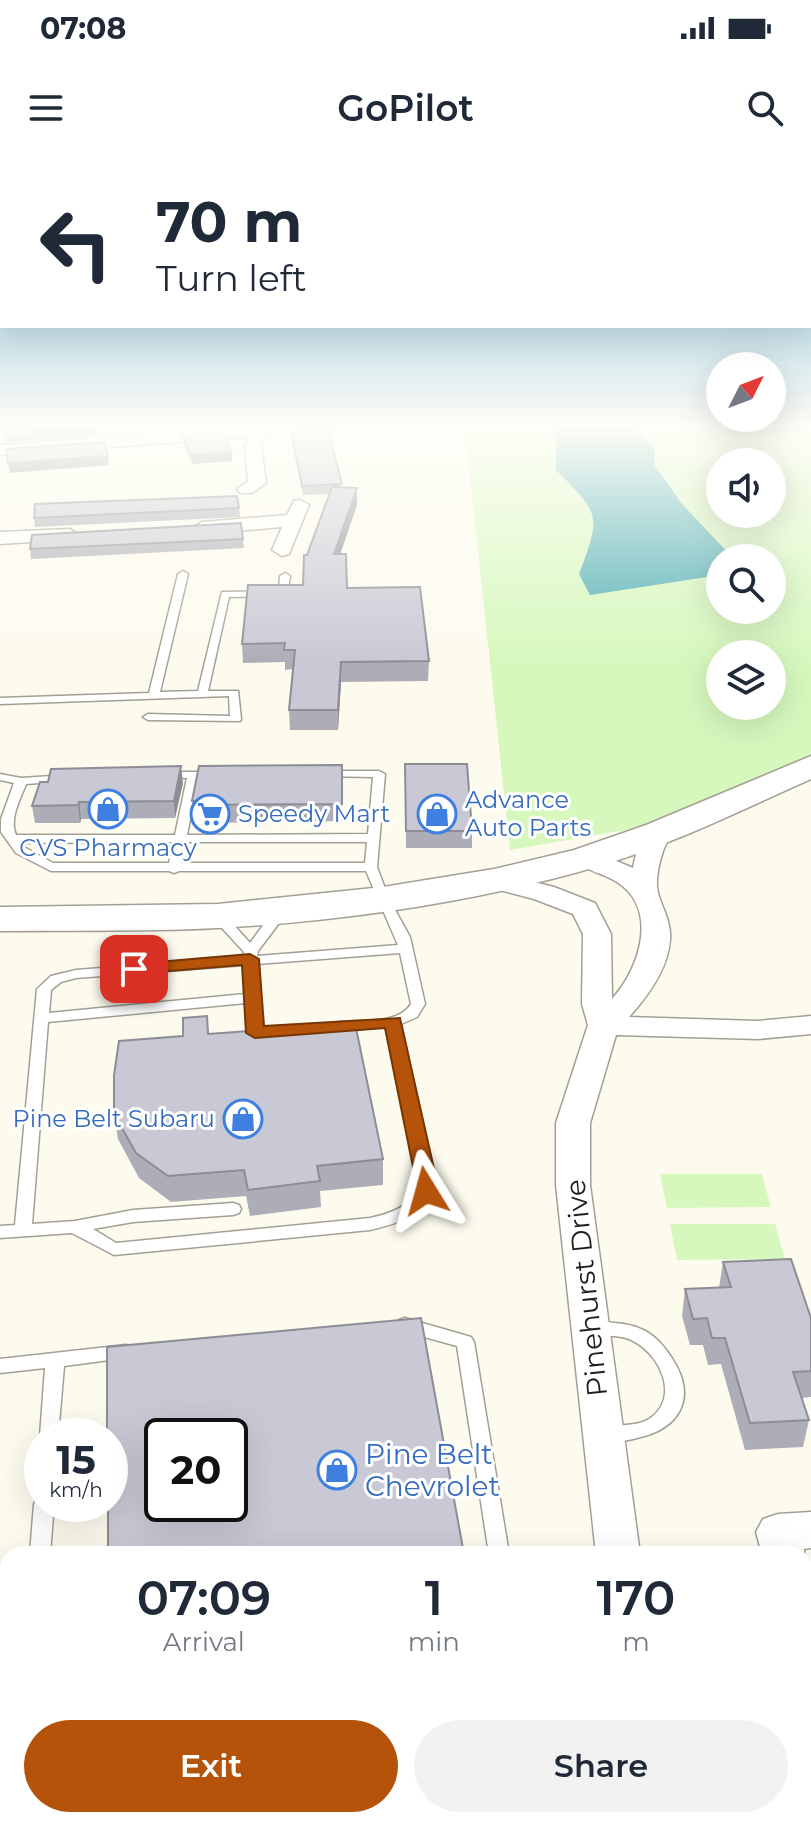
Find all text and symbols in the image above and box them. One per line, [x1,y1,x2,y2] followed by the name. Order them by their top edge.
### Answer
[40,10,126,47] text: 07:08
[24,86,68,130] icon: menu
[337,86,474,130] text: GoPilot
[743,86,787,130] icon: search
[156,188,302,256] text: 70 m
[24,192,128,296] icon: left
[156,256,307,300] text: Turn left
[706,352,786,432] north arrow
[706,352,786,720] map controls
[706,448,786,528] button: sound
[706,544,786,624] button: search
[706,640,786,720] button: layers
[465,785,591,842] place label: Advance Auto Parts
[87,788,129,830] shop icon: CVS Pharmacy
[189,793,231,835] supermarket icon: Speedy Mart
[416,793,458,835] shop icon: Advance Auto Parts
[238,799,391,828] place label: Speedy Mart
[19,833,197,862] place label: CVS Pharmacy
[100,935,168,1003] pin
[112,947,156,991] icon: arrive
[222,1098,264,1140] shop icon: Pine Belt Subaru
[12,1104,215,1133] place label: Pine Belt Subaru
[384,1149,468,1233] position arrow
[558,1178,614,1398] street label: Pinehurst Drive
[144,1418,248,1522] speed limit sign: 20
[56,1435,96,1484] text: 15
[365,1437,500,1503] place label: Pine Belt Chevrolet
[316,1449,358,1491] shop icon: Pine Belt Chevrolet
[49,1478,103,1502] text: km/h
[137,1569,271,1627] text: 07:09
[425,1569,443,1627] text: 1
[597,1569,675,1627] text: 170
[163,1626,245,1658] text: Arrival
[408,1626,460,1658] text: min
[622,1626,650,1658] text: m
[24,1720,398,1812] button: Exit
[414,1720,788,1812] button: Share

